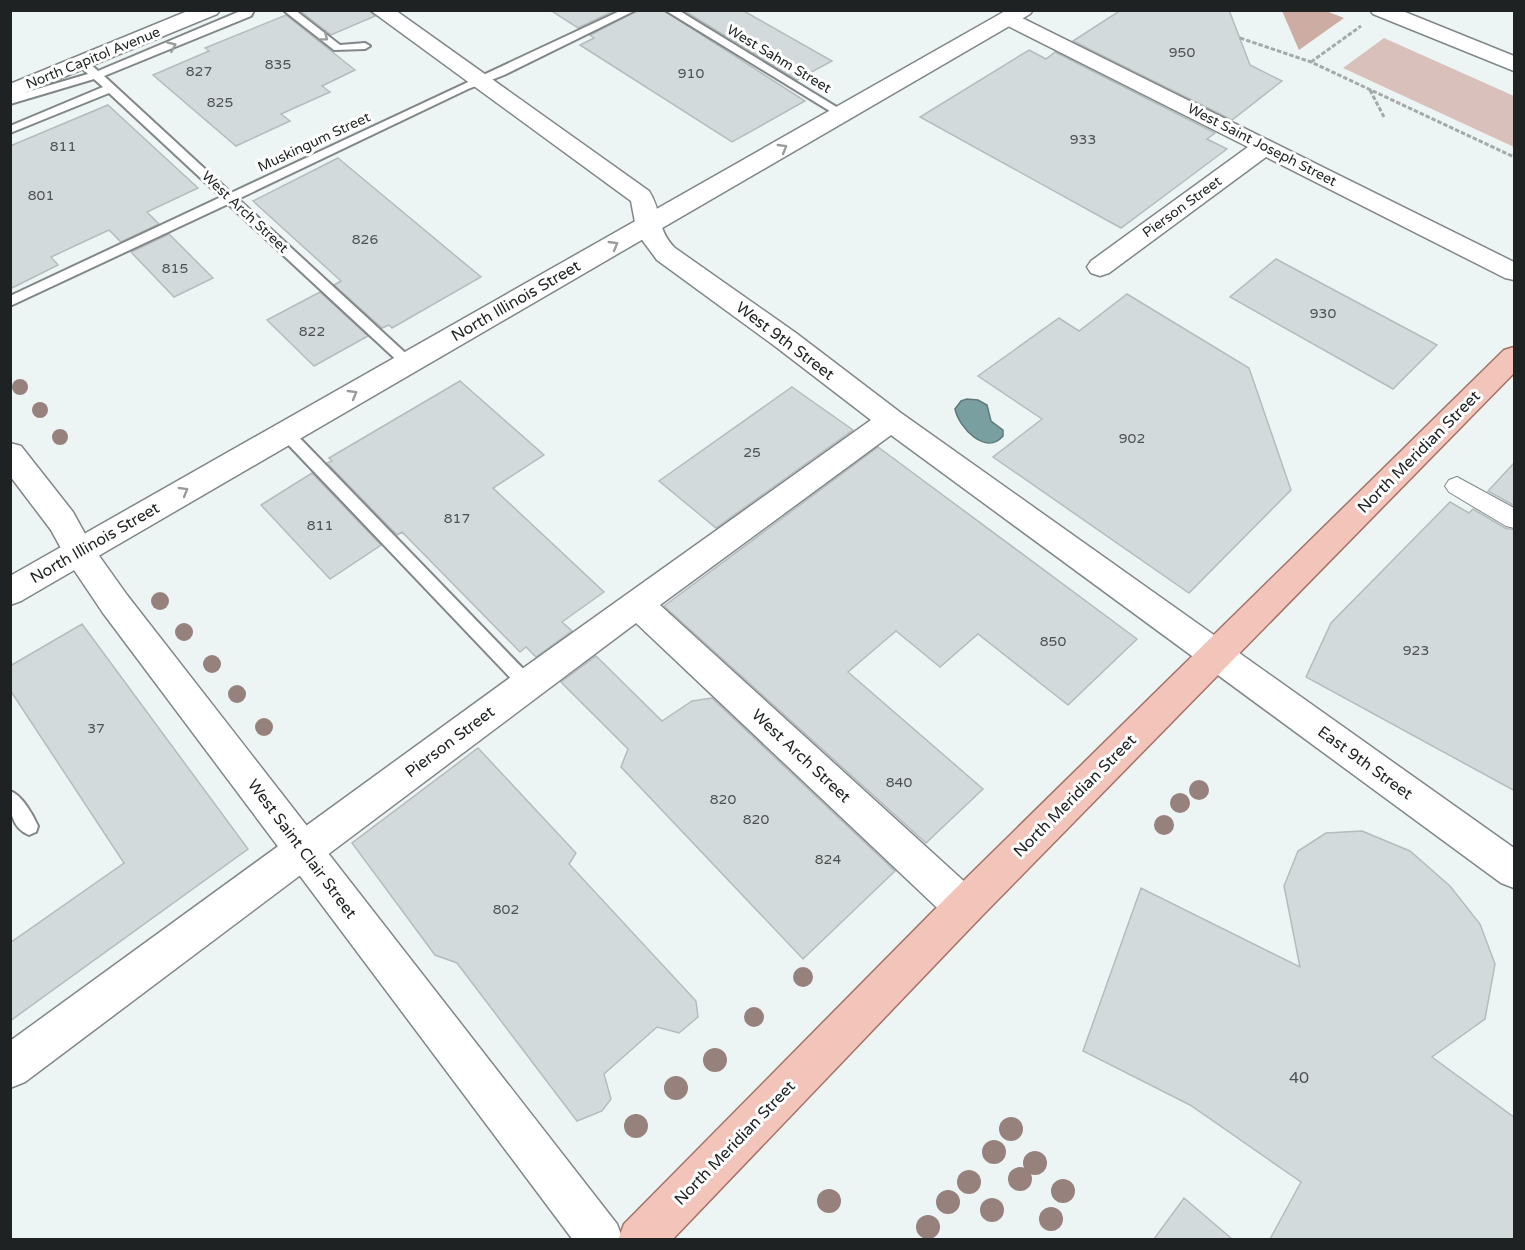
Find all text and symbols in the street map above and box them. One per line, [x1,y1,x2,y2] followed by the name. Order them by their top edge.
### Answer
[724,21,835,97] street label: West Sahm Street
[23,23,163,93] street label: North Capitol Avenue
[317,30,328,41] one-way arrow
[166,41,177,53] one-way arrow
[1169,44,1195,61] house number: 950
[265,56,291,73] house number: 835
[186,63,212,80] house number: 827
[678,65,704,82] house number: 910
[207,94,233,111] house number: 825
[1185,100,1340,190] street label: West Saint Joseph Street
[255,108,374,176] street label: Muskingum Street
[1070,131,1096,148] house number: 933
[50,138,76,155] house number: 811
[777,144,787,155] one-way arrow
[198,168,292,257] street label: West Arch Street
[1139,172,1225,241] street label: Pierson Street
[28,187,54,204] house number: 801
[352,231,378,248] house number: 826
[608,241,618,252] one-way arrow
[448,256,584,346] street label: North Illinois Street
[162,260,188,277] house number: 815
[732,297,838,385] street label: West 9th Street
[1310,305,1336,322] house number: 930
[299,323,325,340] house number: 822
[1353,386,1485,518] street label: North Meridian Street
[347,390,358,402] one-way arrow
[1119,430,1145,447] house number: 902
[743,444,761,461] house number: 25
[178,487,188,499] one-way arrow
[27,498,163,588] street label: North Illinois Street
[444,510,470,527] house number: 817
[307,517,333,534] house number: 811
[1040,633,1066,650] house number: 850
[1403,642,1429,659] house number: 923
[401,702,499,782] street label: Pierson Street
[747,705,855,807] street label: West Arch Street
[87,720,105,737] house number: 37
[1314,722,1416,804] street label: East 9th Street
[1009,730,1141,862] street label: North Meridian Street
[886,774,912,791] house number: 840
[243,775,361,923] street label: West Saint Clair Street
[710,791,736,808] house number: 820
[743,811,769,828] house number: 820
[815,851,841,868] house number: 824
[493,901,519,918] house number: 802
[1289,1068,1309,1088] house number: 40
[670,1076,800,1210] street label: North Meridian Street

